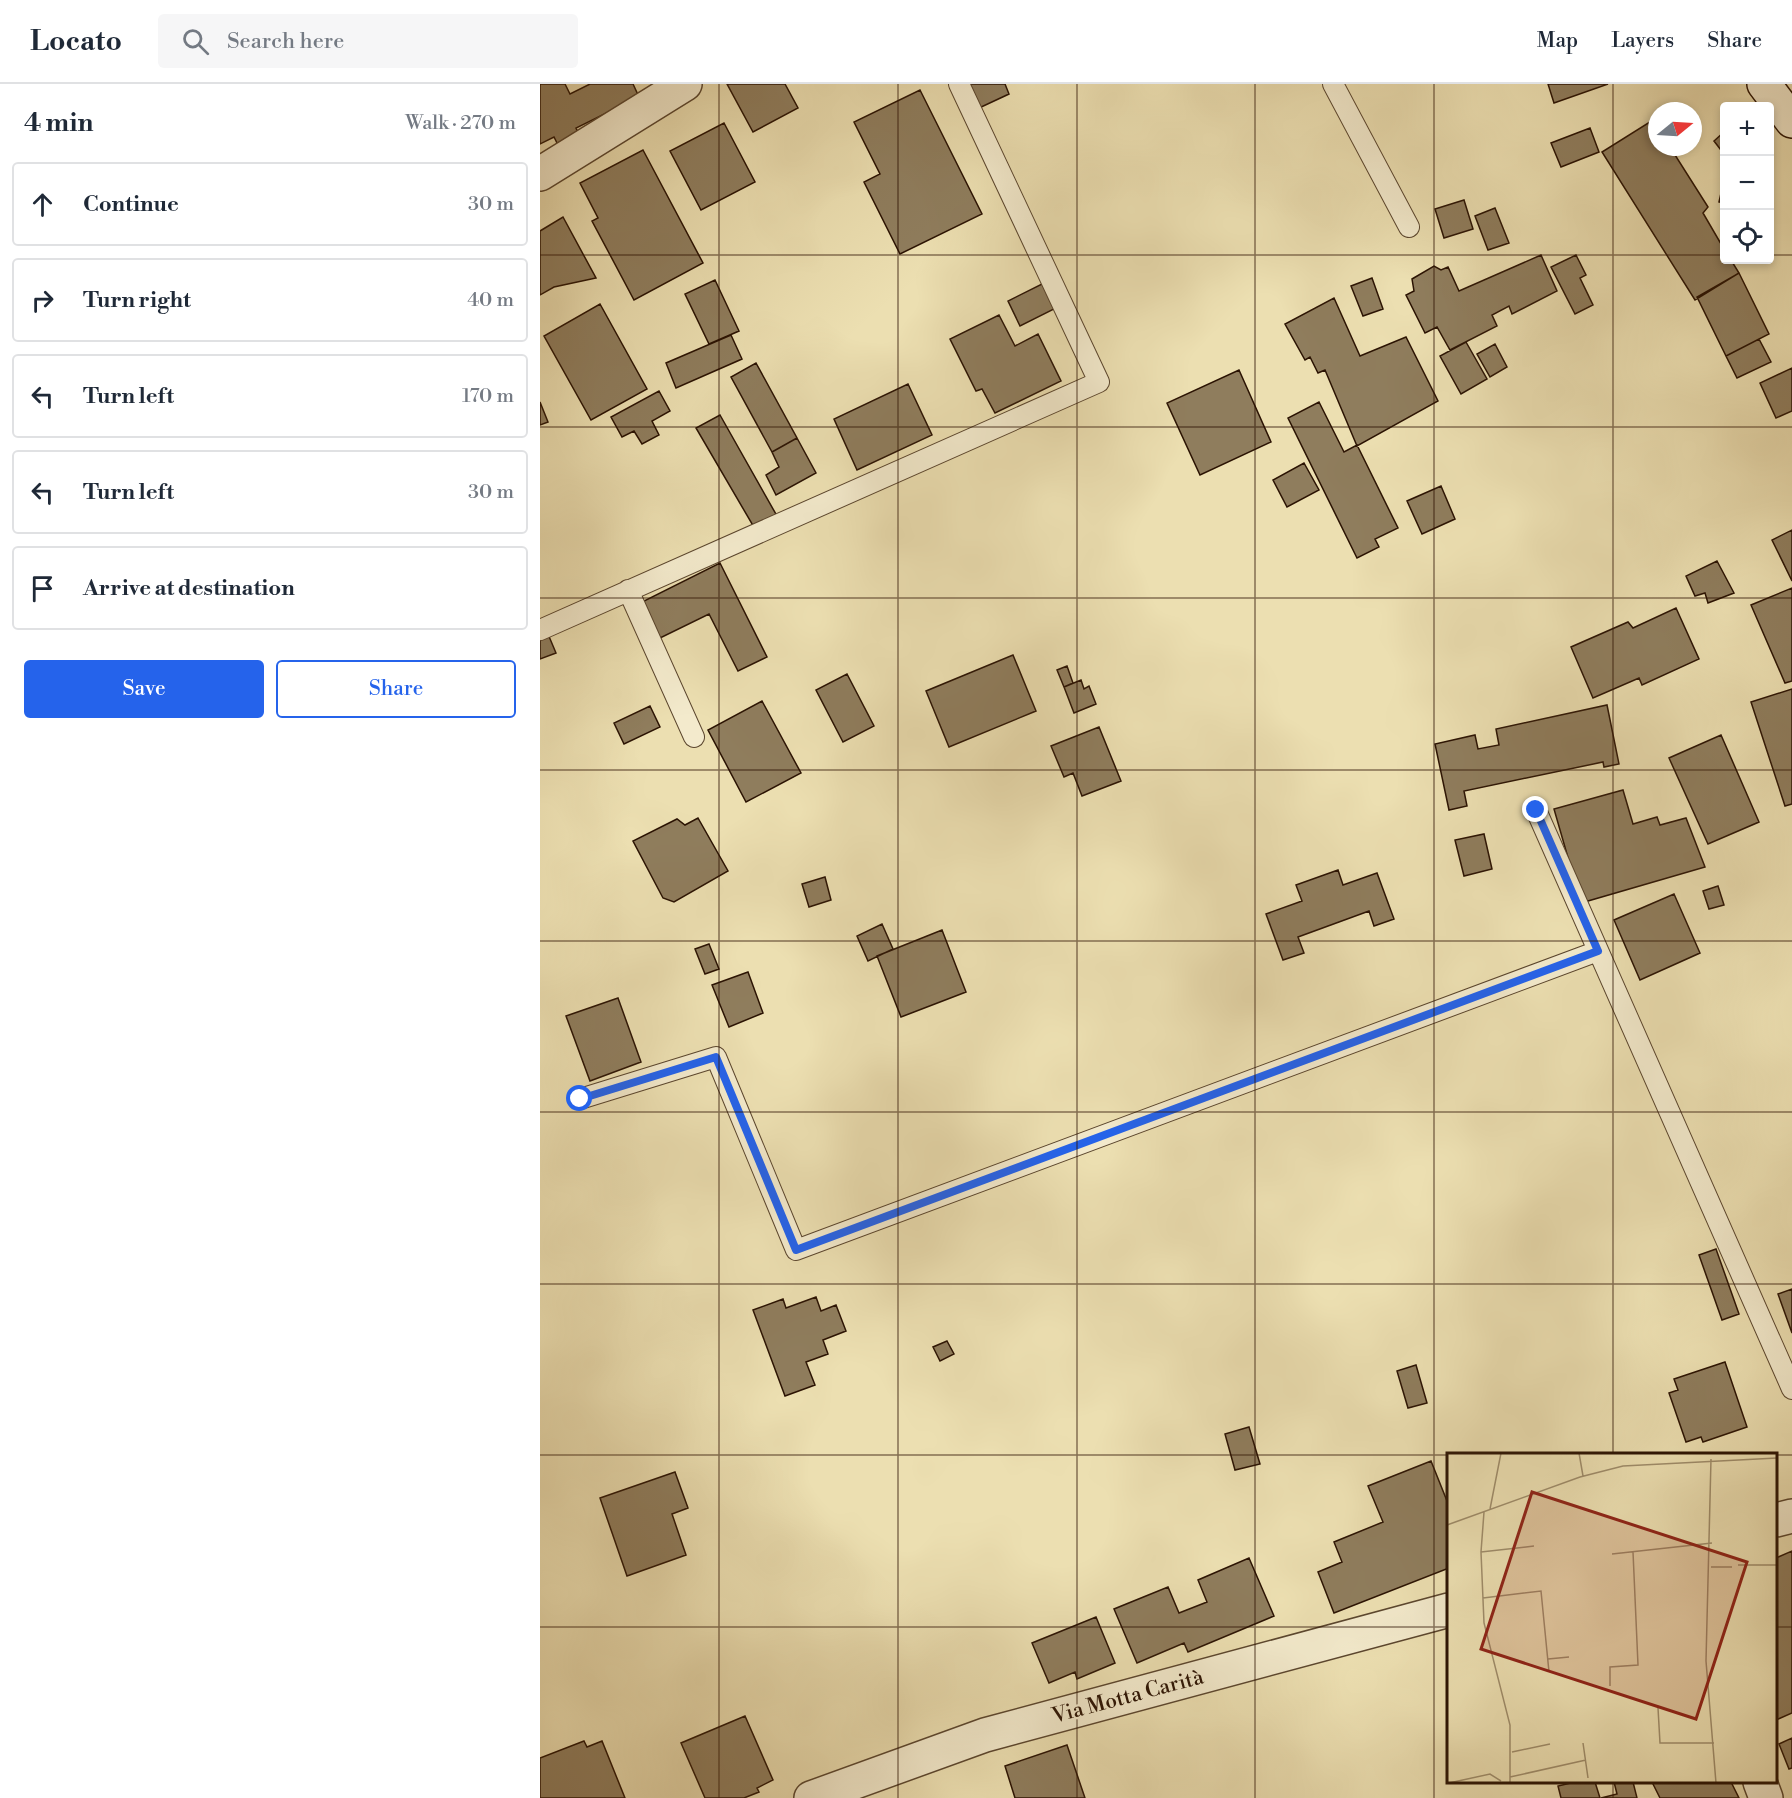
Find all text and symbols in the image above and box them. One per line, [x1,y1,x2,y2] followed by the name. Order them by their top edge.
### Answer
[158,14,578,68] search box
[30,24,122,59] text: Locato
[179,25,212,58] icon: search
[227,28,344,55] text: Search here
[1537,28,1578,54] text: Map
[1611,28,1674,54] text: Layers
[1707,28,1762,54] text: Share
[1648,102,1702,156] north arrow
[1720,102,1774,264] map controls
[1720,102,1774,156] button: +
[24,107,94,139] text: 4 min
[405,111,516,136] text: Walk · 270 m
[1720,156,1774,210] button: −
[26,188,59,221] icon: ahead
[83,191,179,218] text: Continue
[468,192,514,217] text: 30 m
[1720,210,1774,264] button: locate
[26,284,59,317] icon: right
[83,287,191,314] text: Turn right
[467,288,514,313] text: 40 m
[26,380,59,413] icon: left
[83,383,174,410] text: Turn left
[462,384,514,409] text: 170 m
[26,476,59,509] icon: left
[83,479,174,506] text: Turn left
[468,480,514,505] text: 30 m
[26,572,59,605] icon: arrive
[83,575,295,602] text: Arrive at destination
[24,660,264,718] button: Save
[276,660,516,718] button: Share
[1522,796,1548,822] route end
[566,1085,592,1111] route start
[1447,1453,1777,1783] inset map
[1048,1664,1207,1730] street label: Via Motta Carità

